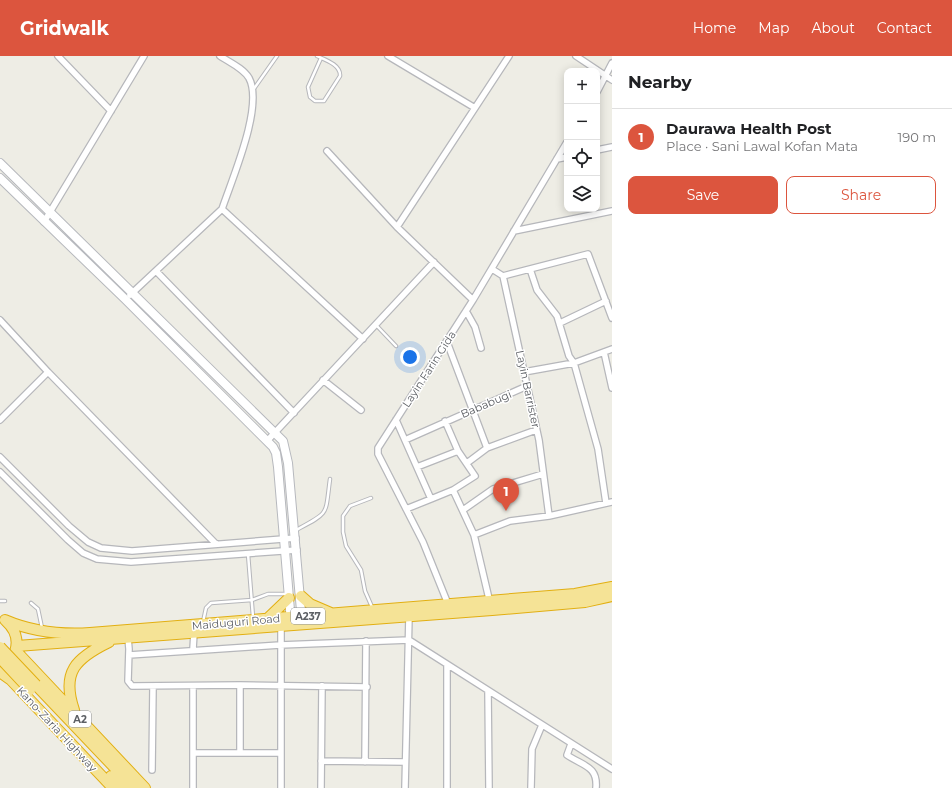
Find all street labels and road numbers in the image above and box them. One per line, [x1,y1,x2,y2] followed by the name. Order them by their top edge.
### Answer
[399,328,459,410] street label: Layin Farin Gida
[513,349,543,429] street label: Layin Barrister
[458,387,514,421] street label: Bababugi
[291,608,325,624] road number: A237
[191,611,281,633] street label: Maiduguri Road
[14,683,100,775] street label: Kano-Zaria Highway
[69,711,91,727] road number: A2

